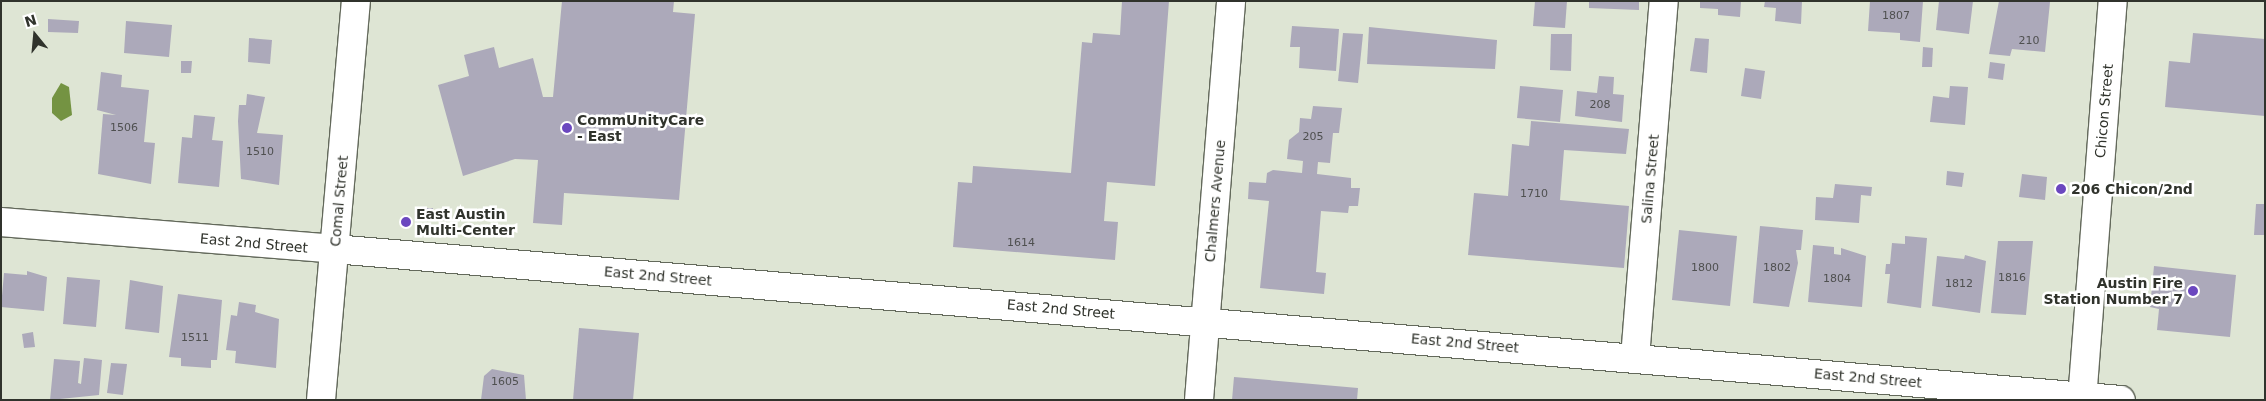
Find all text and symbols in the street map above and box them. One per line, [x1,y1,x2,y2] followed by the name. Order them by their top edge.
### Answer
[1882,9,1910,23] house number: 1807
[10,10,60,60] north arrow
[23,11,39,30] text: N
[2019,34,2039,48] house number: 210
[2092,63,2116,159] street label: Chicon Street
[1590,98,1610,112] house number: 208
[577,112,704,144] place label: CommUnityCare - East
[110,121,138,135] house number: 1506
[561,122,573,134] marker: CommUnityCare - East
[1303,130,1323,144] house number: 205
[1638,134,1662,224] street label: Salina Street
[1201,139,1229,263] street label: Chalmers Avenue
[246,145,274,159] house number: 1510
[327,155,351,247] street label: Comal Street
[2071,181,2193,197] place label: 206 Chicon/2nd
[2055,183,2067,195] marker: 206 Chicon/2nd
[1520,187,1548,201] house number: 1710
[416,206,515,238] place label: East Austin Multi-Center
[400,216,412,228] marker: East Austin Multi-Center
[199,230,309,256] street label: East 2nd Street
[1007,236,1035,250] house number: 1614
[1691,261,1719,275] house number: 1800
[1763,261,1791,275] house number: 1802
[603,263,713,289] street label: East 2nd Street
[1998,271,2026,285] house number: 1816
[1823,272,1851,286] house number: 1804
[2044,275,2183,308] place label: Austin Fire Station Number 7
[1945,277,1973,291] house number: 1812
[2187,285,2199,297] marker: Austin Fire Station Number 7
[1006,296,1116,322] street label: East 2nd Street
[1410,330,1520,356] street label: East 2nd Street
[181,331,209,345] house number: 1511
[1813,365,1923,391] street label: East 2nd Street
[491,375,519,389] house number: 1605

